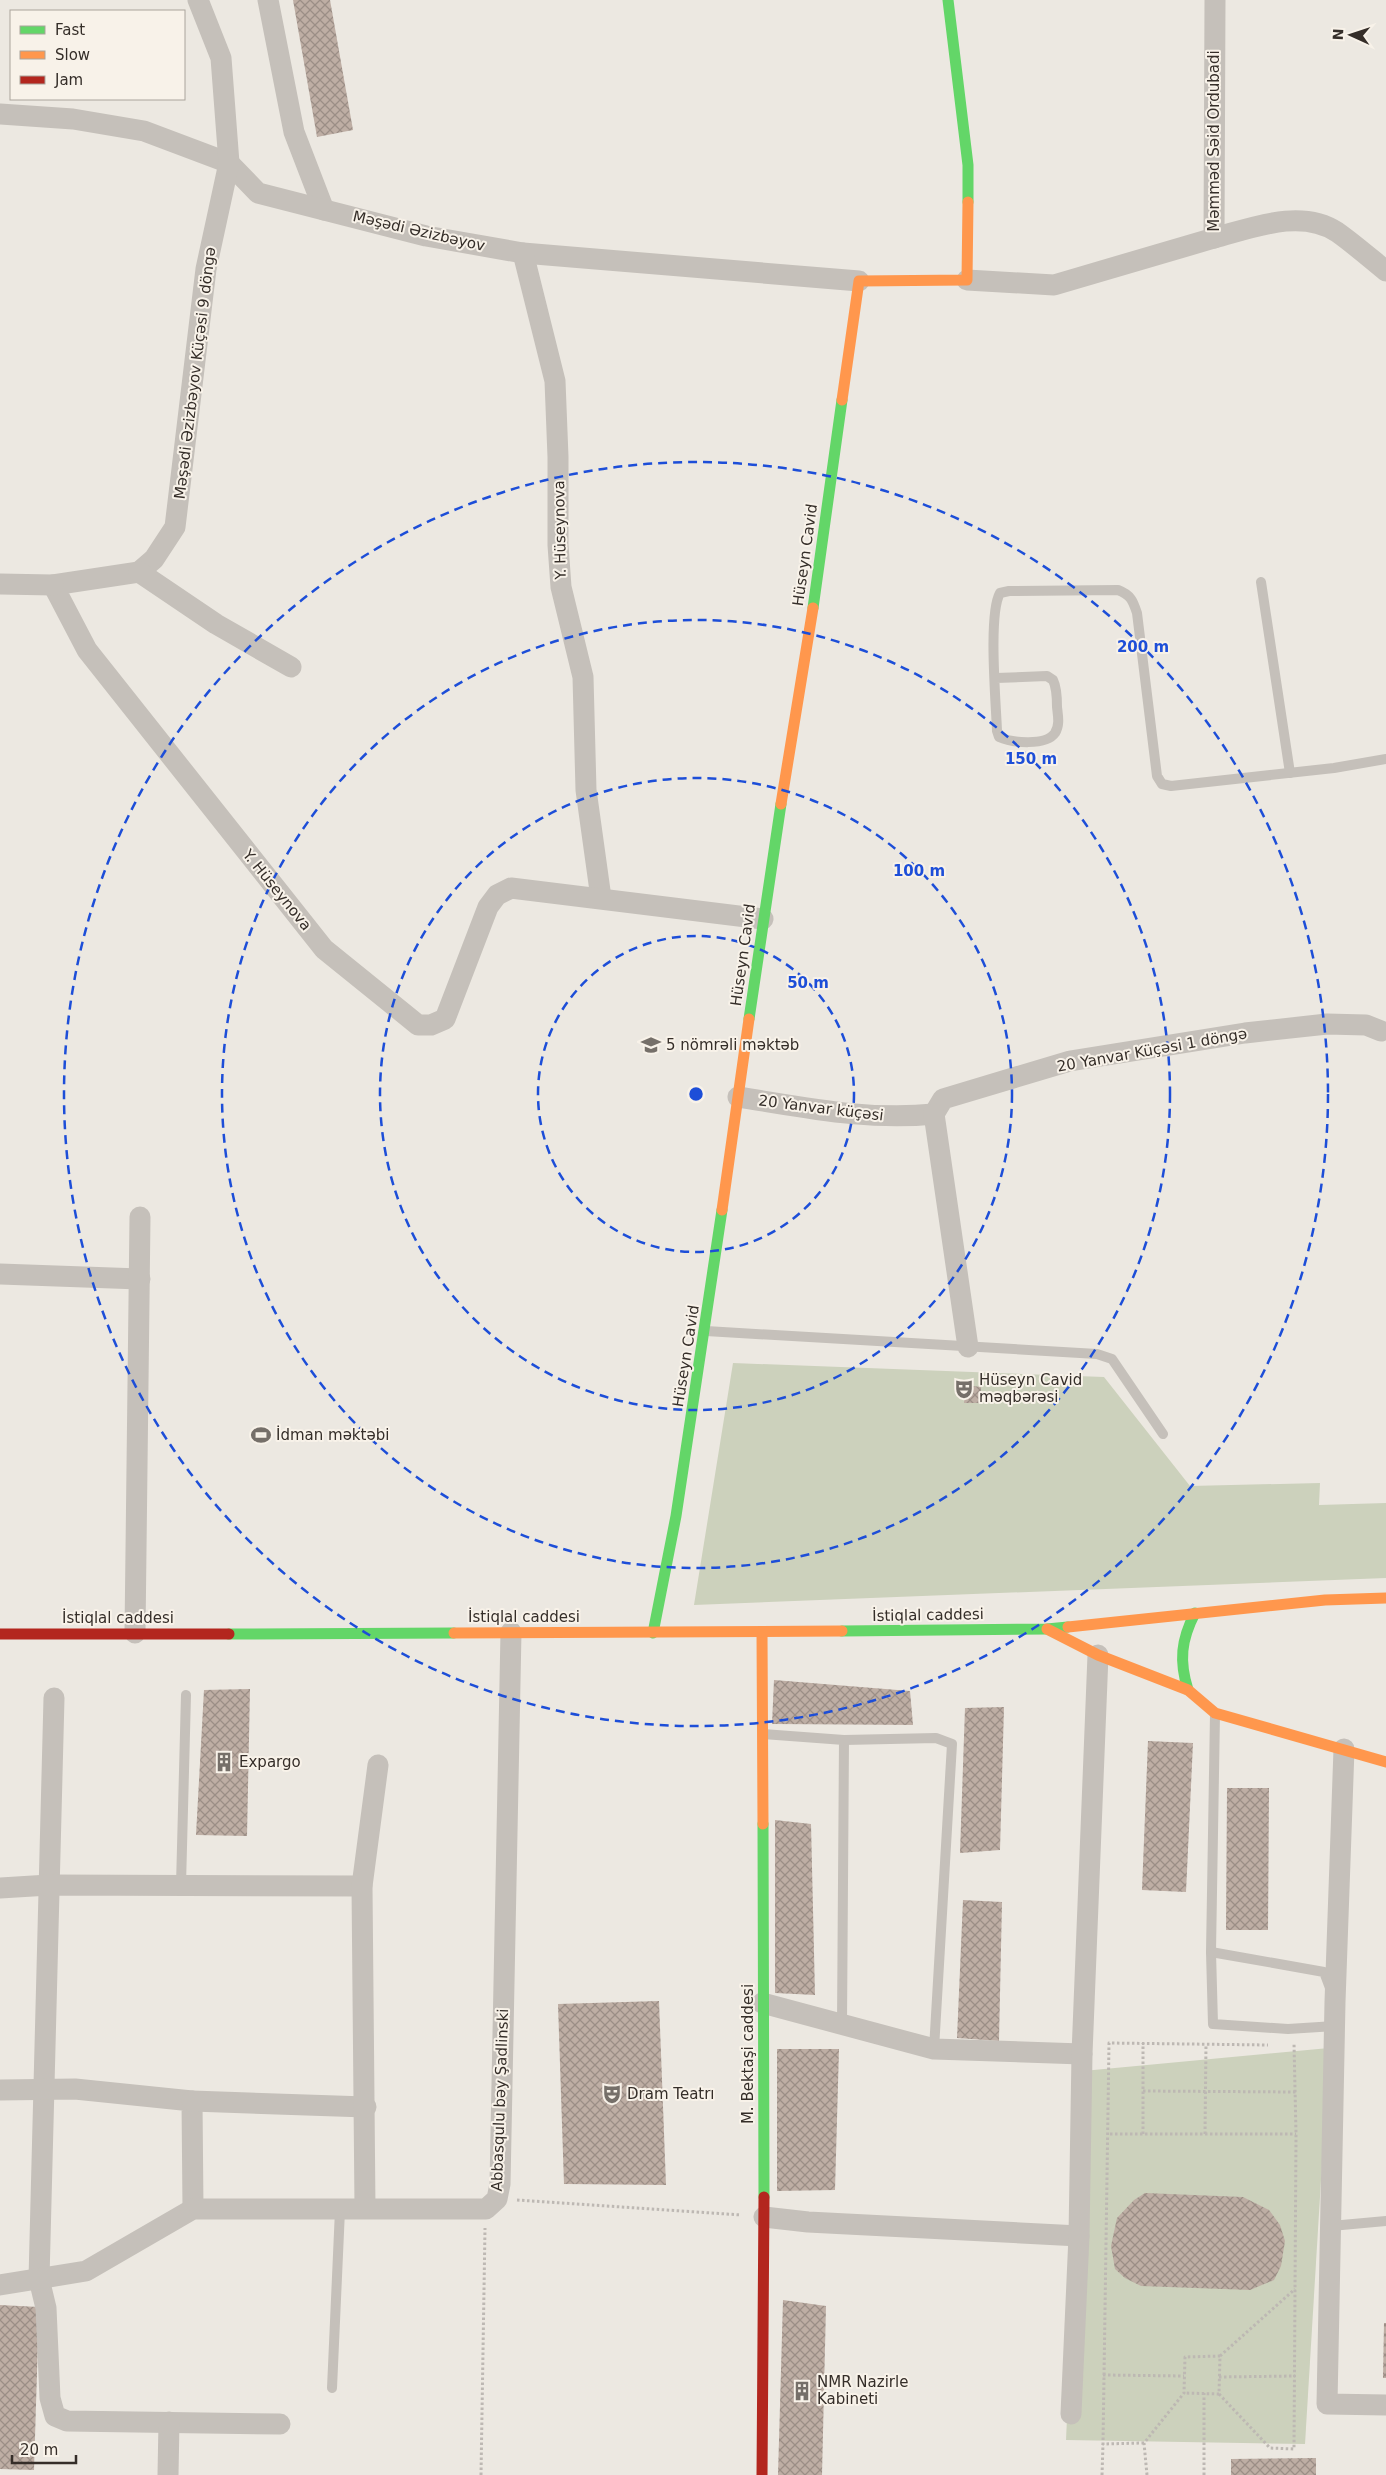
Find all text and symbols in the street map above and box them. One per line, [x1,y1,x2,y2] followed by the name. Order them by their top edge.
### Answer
[10,10,185,100] legend
[1326,10,1376,60] north arrow
[55,21,85,39] text: Fast
[1330,28,1346,41] text: N
[55,46,90,64] text: Slow
[1205,50,1223,232] street label: Məmməd Səid Ordubadi
[54,71,83,89] text: Jam
[351,207,487,255] street label: Məşədi Əzizbəyov
[171,246,219,500] street label: Məşədi Əzizbəyov Küçəsi 9 döngə
[550,480,570,581] street label: Y. Hüseynova
[789,503,821,607] street label: Hüseyn Cavid
[1117,638,1169,656] text: 200 m
[1005,750,1057,768] text: 150 m
[238,845,315,934] street label: Y. Hüseynova
[893,862,945,880] text: 100 m
[727,903,759,1007] street label: Hüseyn Cavid
[787,974,829,992] text: 50 m
[1056,1024,1248,1076] street label: 20 Yanvar Küçəsi 1 döngə
[640,1034,662,1056] school or university icon: 5 nömrəli məktəb
[666,1036,799,1054] place label: 5 nömrəli məktəb
[687,1085,705,1103] centre of rings
[757,1091,885,1125] street label: 20 Yanvar küçəsi
[669,1304,703,1408] street label: Hüseyn Cavid
[979,1371,1082,1406] place label: Hüseyn Cavid məqbərəsi
[953,1378,975,1400] theatre icon: Hüseyn Cavid məqbərəsi
[250,1424,272,1446] sports icon: İdman məktəbi
[276,1425,389,1444] place label: İdman məktəbi
[872,1604,984,1625] street label: İstiqlal caddesi
[468,1607,580,1626] street label: İstiqlal caddesi
[62,1608,174,1627] street label: İstiqlal caddesi
[213,1751,235,1773] building icon: Expargo
[239,1753,301,1771] place label: Expargo
[739,1984,757,2124] street label: M. Bektaşi caddesi
[488,2008,512,2192] street label: Abbasqulu bəy Şadlinski
[601,2083,623,2105] theatre icon: Dram Teatrı
[627,2085,715,2103] place label: Dram Teatrı
[817,2373,908,2408] place label: NMR Nazirle Kabineti
[791,2380,813,2402] building icon: NMR Nazirle Kabineti
[12,2432,76,2464] scale bar
[20,2441,58,2459] text: 20 m

